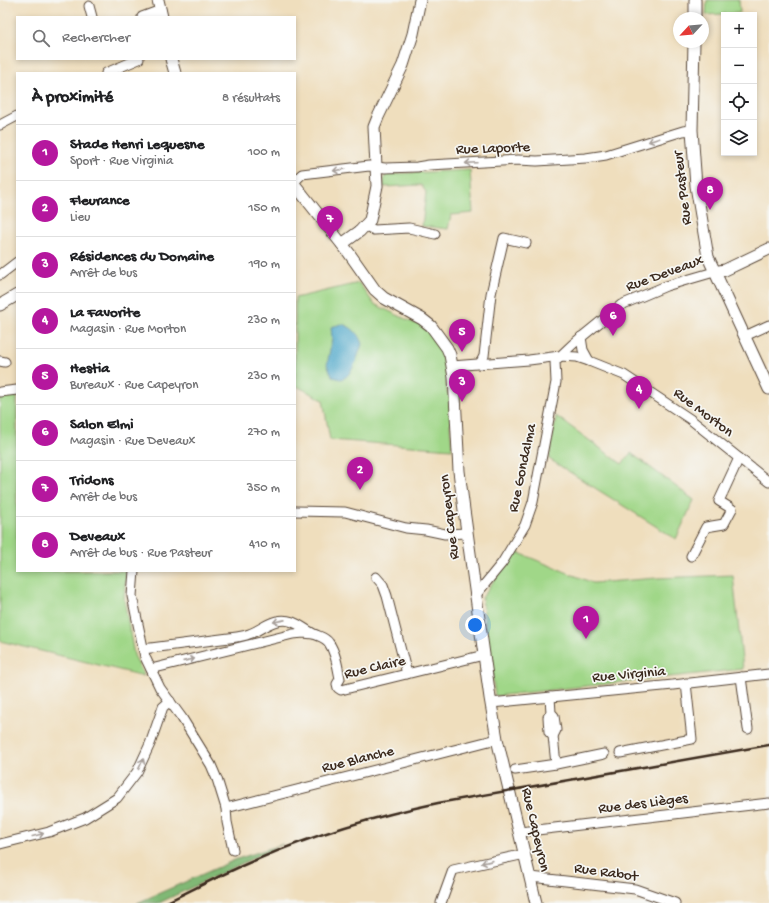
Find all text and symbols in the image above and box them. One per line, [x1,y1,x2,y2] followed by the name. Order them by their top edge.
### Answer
[673,12,709,48] north arrow
[721,12,757,156] map controls
[721,12,757,48] button: +
[16,16,296,60] search box
[30,27,52,49] icon: search
[62,29,130,47] text: Rechercher
[721,48,757,84] button: −
[721,84,757,120] button: locate
[32,88,113,108] text: À proximité
[222,91,280,106] text: 8 résultats
[721,120,757,156] button: layers
[70,136,204,154] text: Stade Henri Lequesne
[648,137,661,144] one-way arrow
[456,139,531,159] street label: Rue Laporte
[42,145,48,160] text: 1
[248,145,280,160] text: 100 m
[669,148,696,226] street label: Rue Pasteur
[70,154,173,169] text: Sport · Rue Virginia
[465,159,478,167] one-way arrow
[332,166,345,173] one-way arrow
[697,177,723,210] pin: 8
[70,192,129,210] text: Fleurance
[42,201,48,216] text: 2
[248,201,280,216] text: 150 m
[317,206,343,239] pin: 7
[70,210,90,225] text: Lieu
[70,248,214,266] text: Résidences du Domaine
[624,252,706,296] street label: Rue Deveaux
[42,257,48,272] text: 3
[249,257,280,272] text: 190 m
[70,266,137,281] text: Arrêt de bus
[600,303,626,336] pin: 6
[70,304,140,322] text: La Favorite
[42,313,48,328] text: 4
[247,313,280,328] text: 230 m
[449,319,475,352] pin: 5
[70,322,186,337] text: Magasin · Rue Morton
[70,360,110,378] text: Hestia
[42,369,48,384] text: 5
[247,369,280,384] text: 230 m
[449,369,475,402] pin: 3
[626,376,652,409] pin: 4
[70,378,198,393] text: Bureaux · Rue Capeyron
[669,385,737,441] street label: Rue Morton
[70,416,134,434] text: Salon Elmi
[505,421,541,514] street label: Rue Gondalma
[42,425,48,440] text: 6
[247,425,280,440] text: 270 m
[70,434,195,449] text: Magasin · Rue Deveaux
[347,457,373,490] pin: 2
[70,472,114,490] text: Tridons
[436,474,464,560] street label: Rue Capeyron
[42,481,48,496] text: 7
[247,481,280,496] text: 350 m
[70,490,137,505] text: Arrêt de bus
[70,528,125,546] text: Deveaux
[41,537,49,552] text: 8
[249,537,280,552] text: 410 m
[70,546,212,561] text: Arrêt de bus · Rue Pasteur
[573,606,599,639] pin: 1
[465,615,485,635] your location
[273,618,286,626] one-way arrow
[343,652,408,684] street label: Rue Claire
[182,656,195,664] one-way arrow
[592,663,667,687] street label: Rue Virginia
[320,742,396,778] street label: Rue Blanche
[138,758,145,770] one-way arrow
[517,786,553,874] street label: Rue Capeyron
[597,790,689,818] street label: Rue des Lièges
[31,830,44,838] one-way arrow
[481,859,494,867] one-way arrow
[573,860,641,887] street label: Rue Rabot

